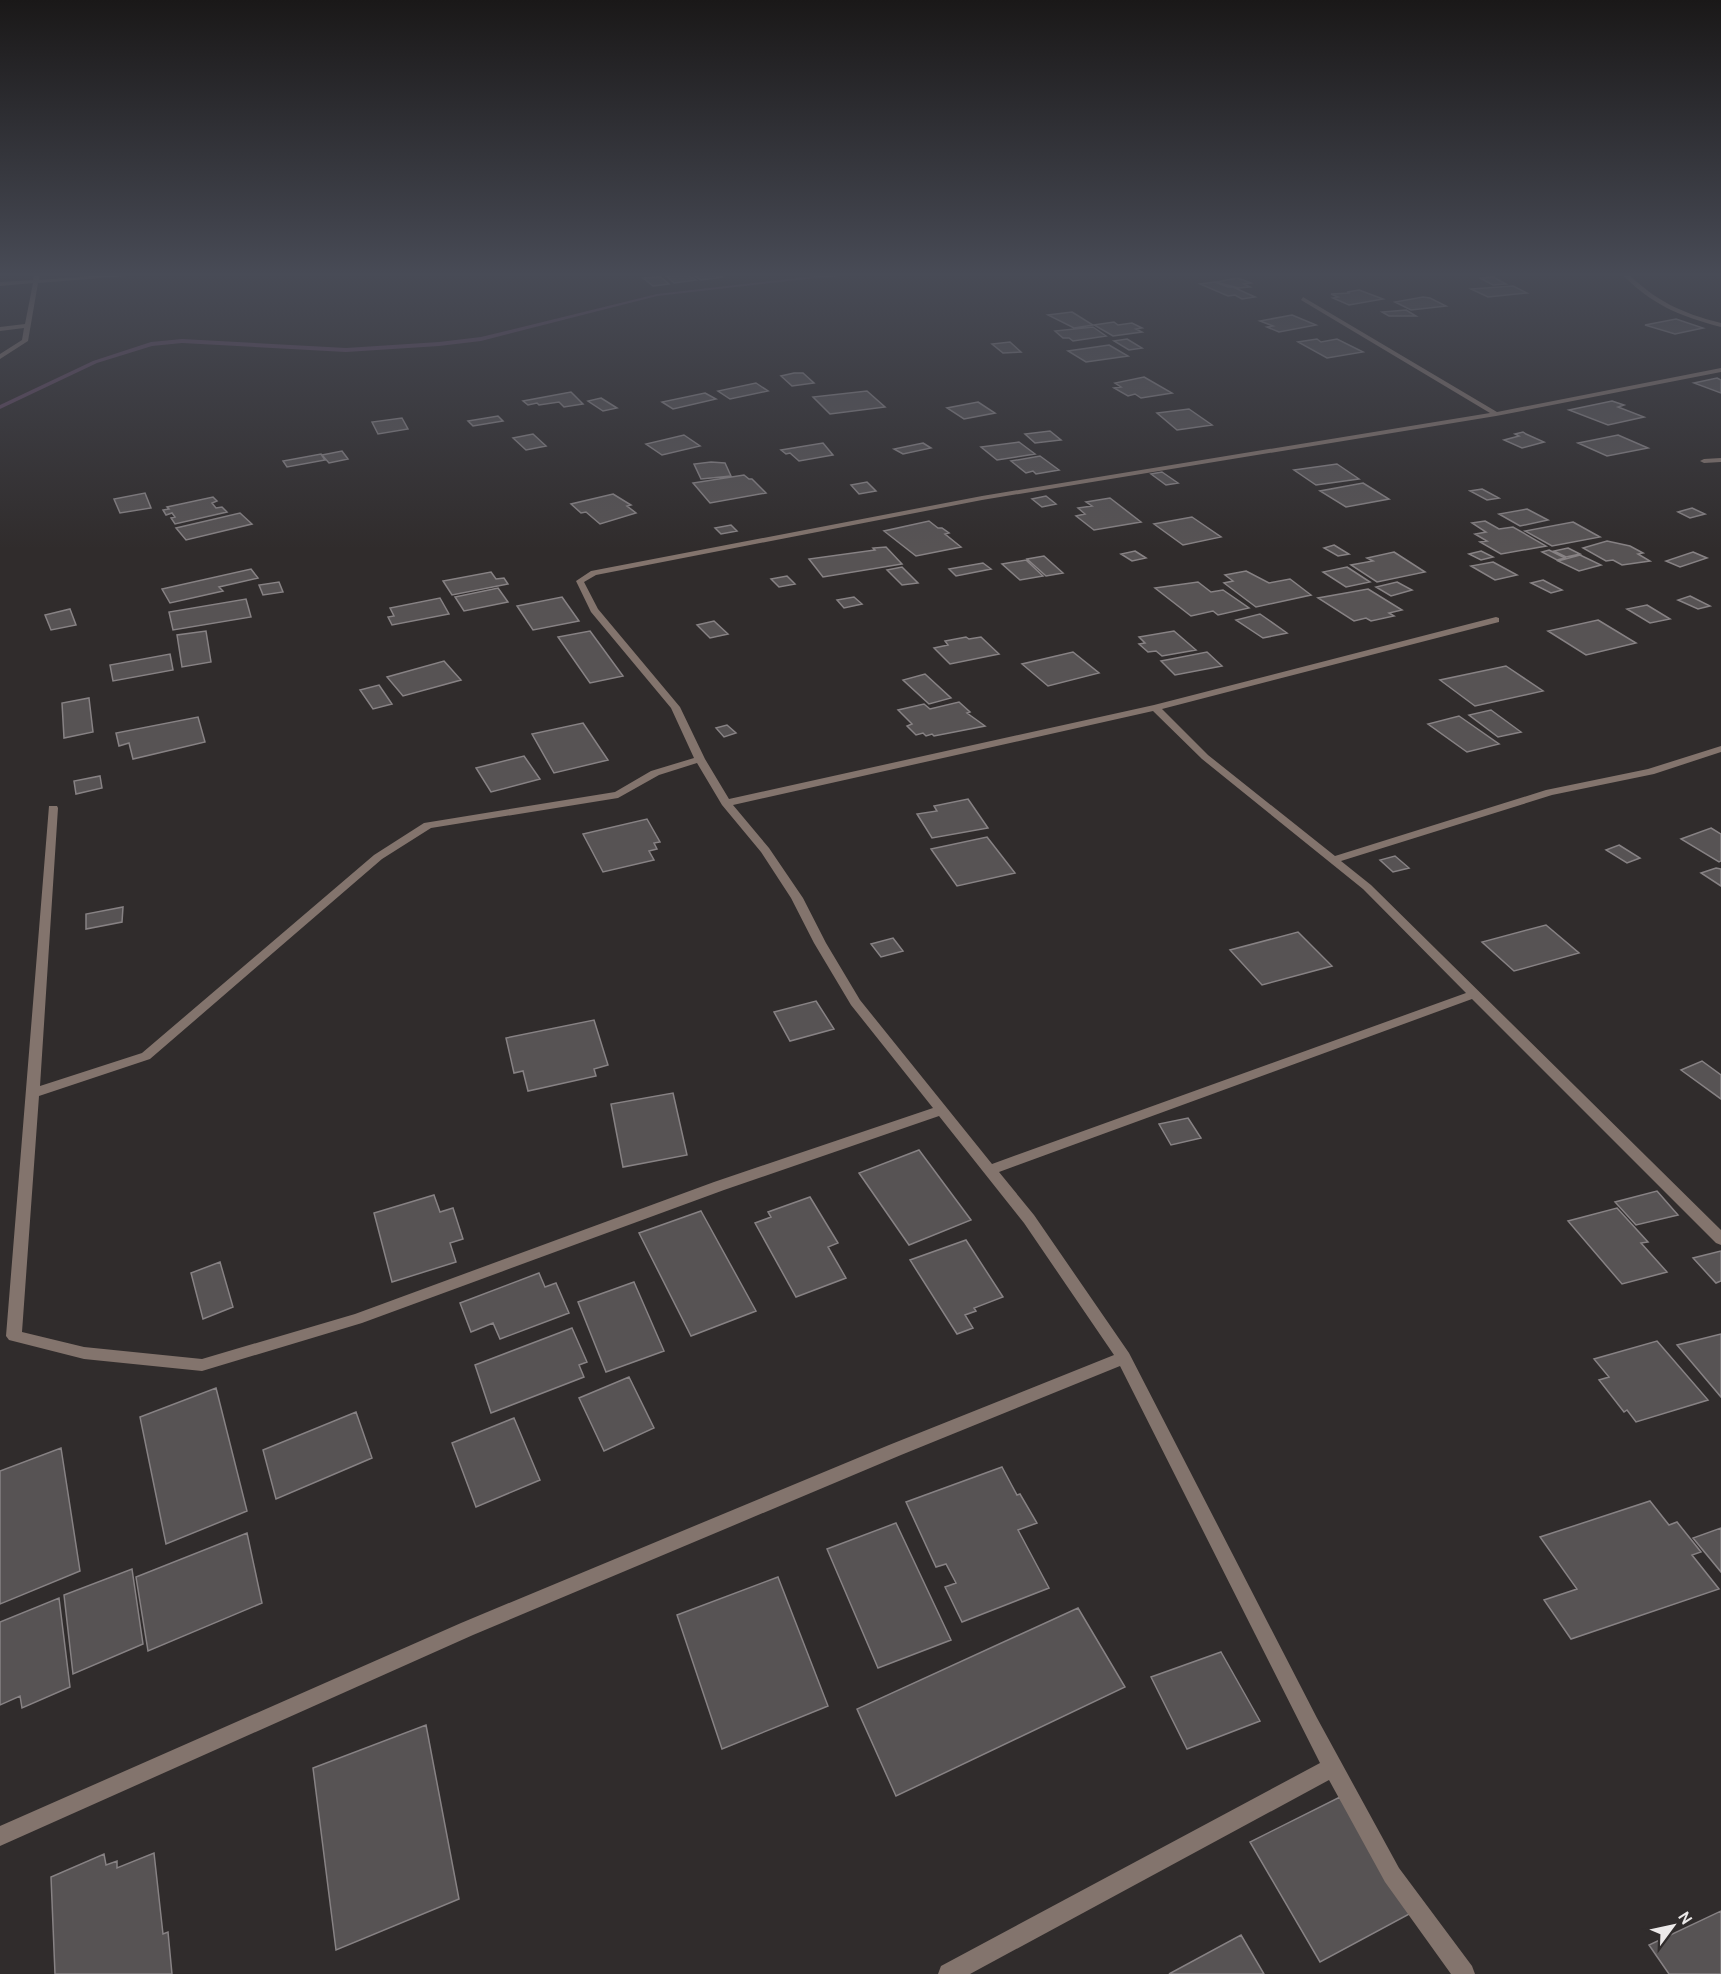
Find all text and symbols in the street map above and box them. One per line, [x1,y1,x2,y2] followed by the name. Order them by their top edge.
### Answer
[1643,1896,1703,1956] north arrow
[1674,1908,1696,1928] text: N

